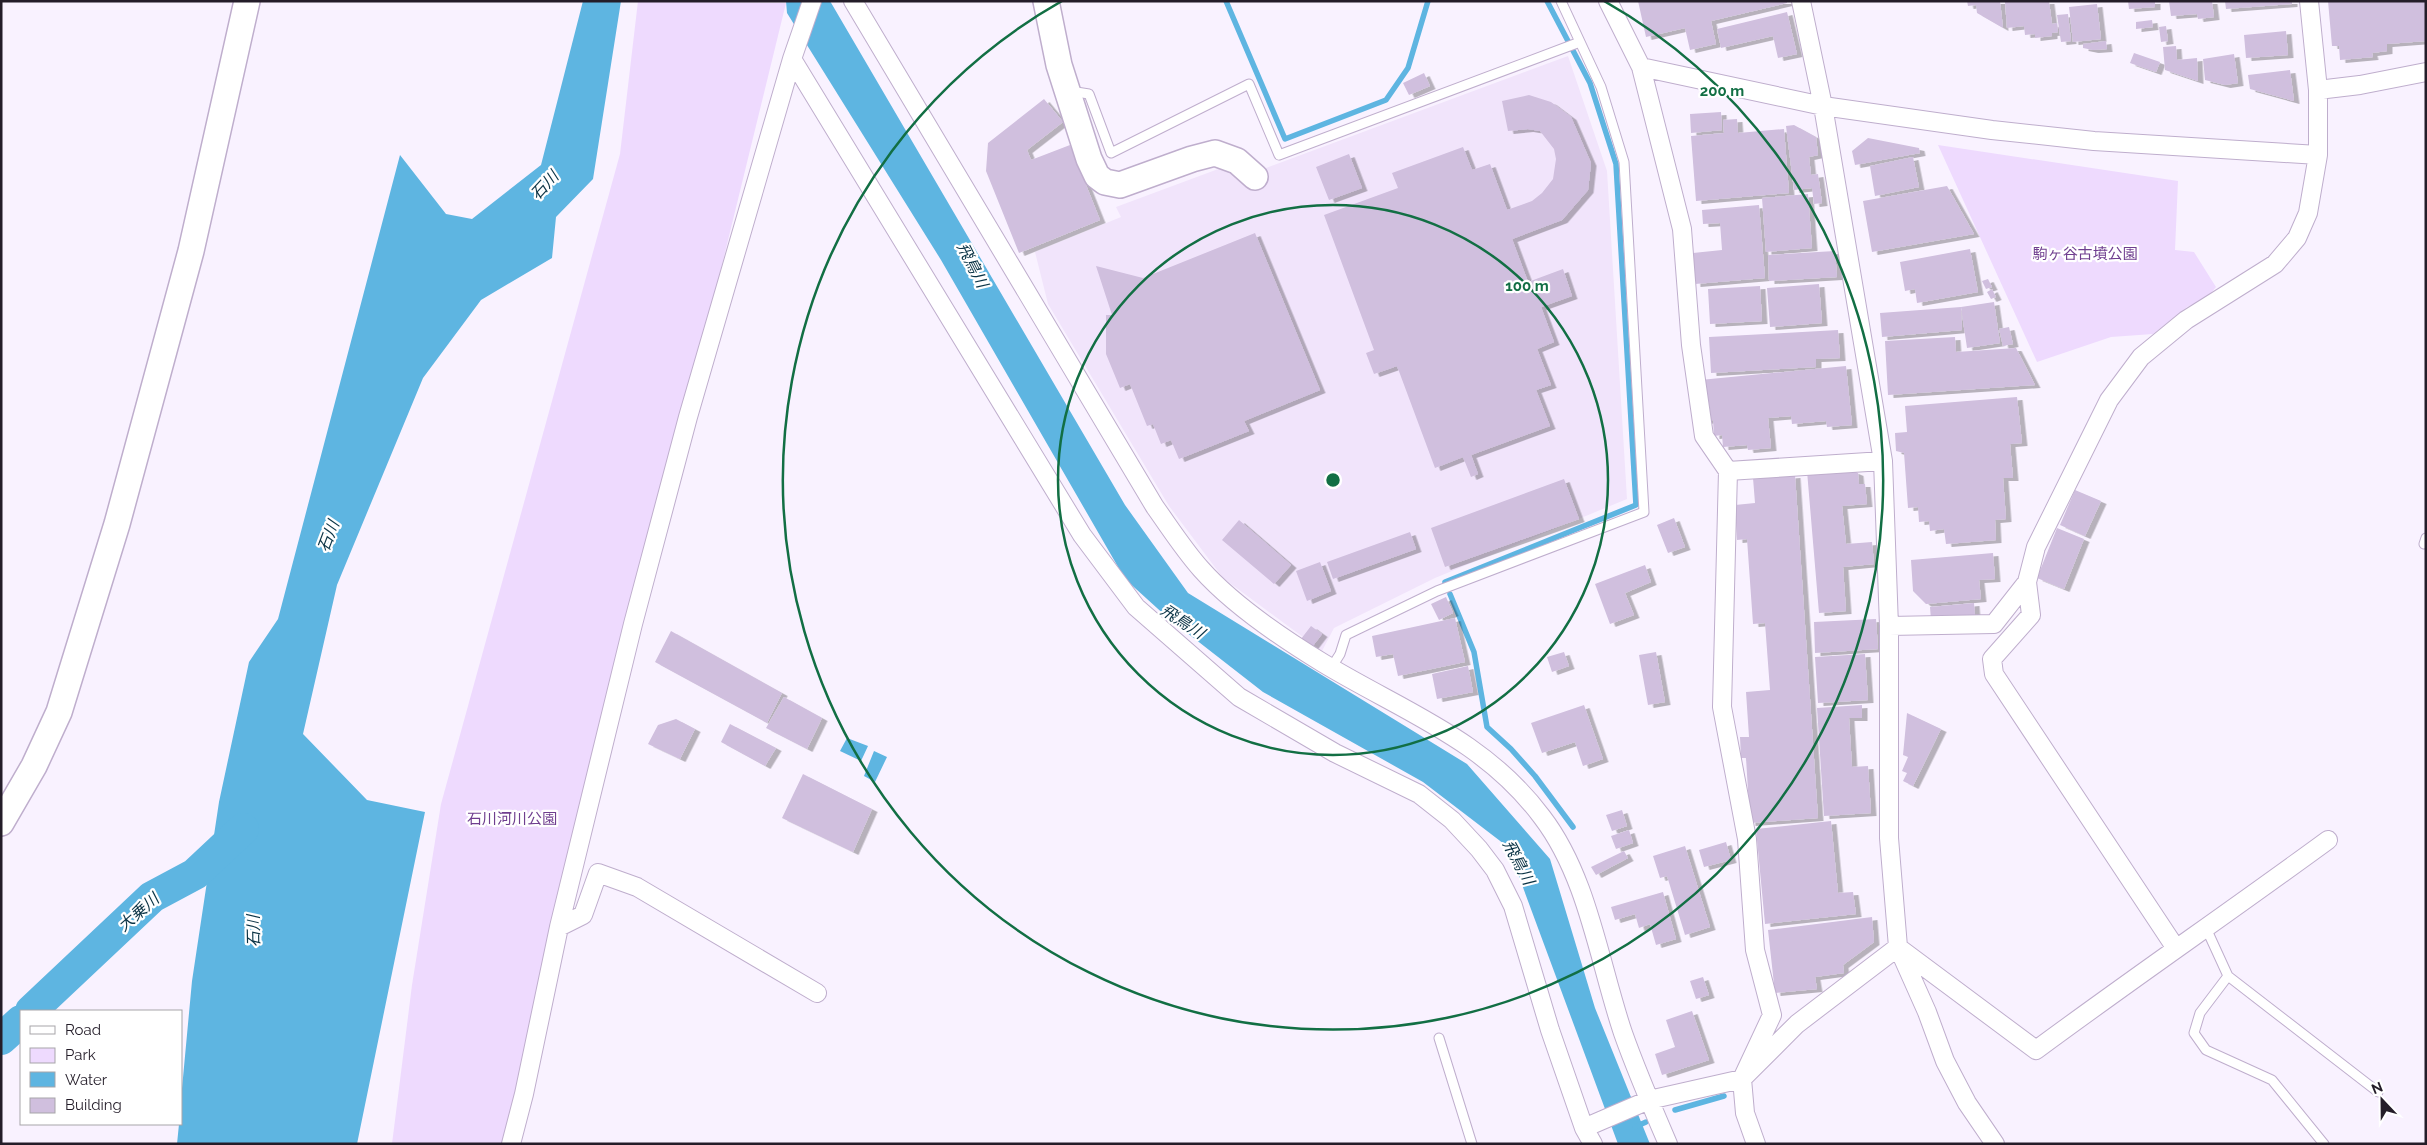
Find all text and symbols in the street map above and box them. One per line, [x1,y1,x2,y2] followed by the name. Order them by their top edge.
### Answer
[1700,82,1744,100] text: 200 m
[527,166,564,204] water label: 石川
[953,240,993,293] water label: 飛鳥川
[2032,245,2138,263] park label: 駒ヶ谷古墳公園
[1505,277,1549,295] text: 100 m
[1324,471,1342,489] centre of rings
[314,516,344,555] water label: 石川
[1157,600,1210,644] water label: 飛鳥川
[467,810,557,828] park label: 石川河川公園
[1499,837,1539,890] water label: 飛鳥川
[114,888,164,935] water label: 大乗川
[244,913,263,947] water label: 石川
[20,1010,182,1125] legend
[65,1021,101,1039] text: Road
[65,1046,96,1064] text: Park
[65,1071,108,1089] text: Water
[2357,1075,2407,1125] north arrow
[2369,1079,2385,1097] text: N
[65,1096,122,1114] text: Building

